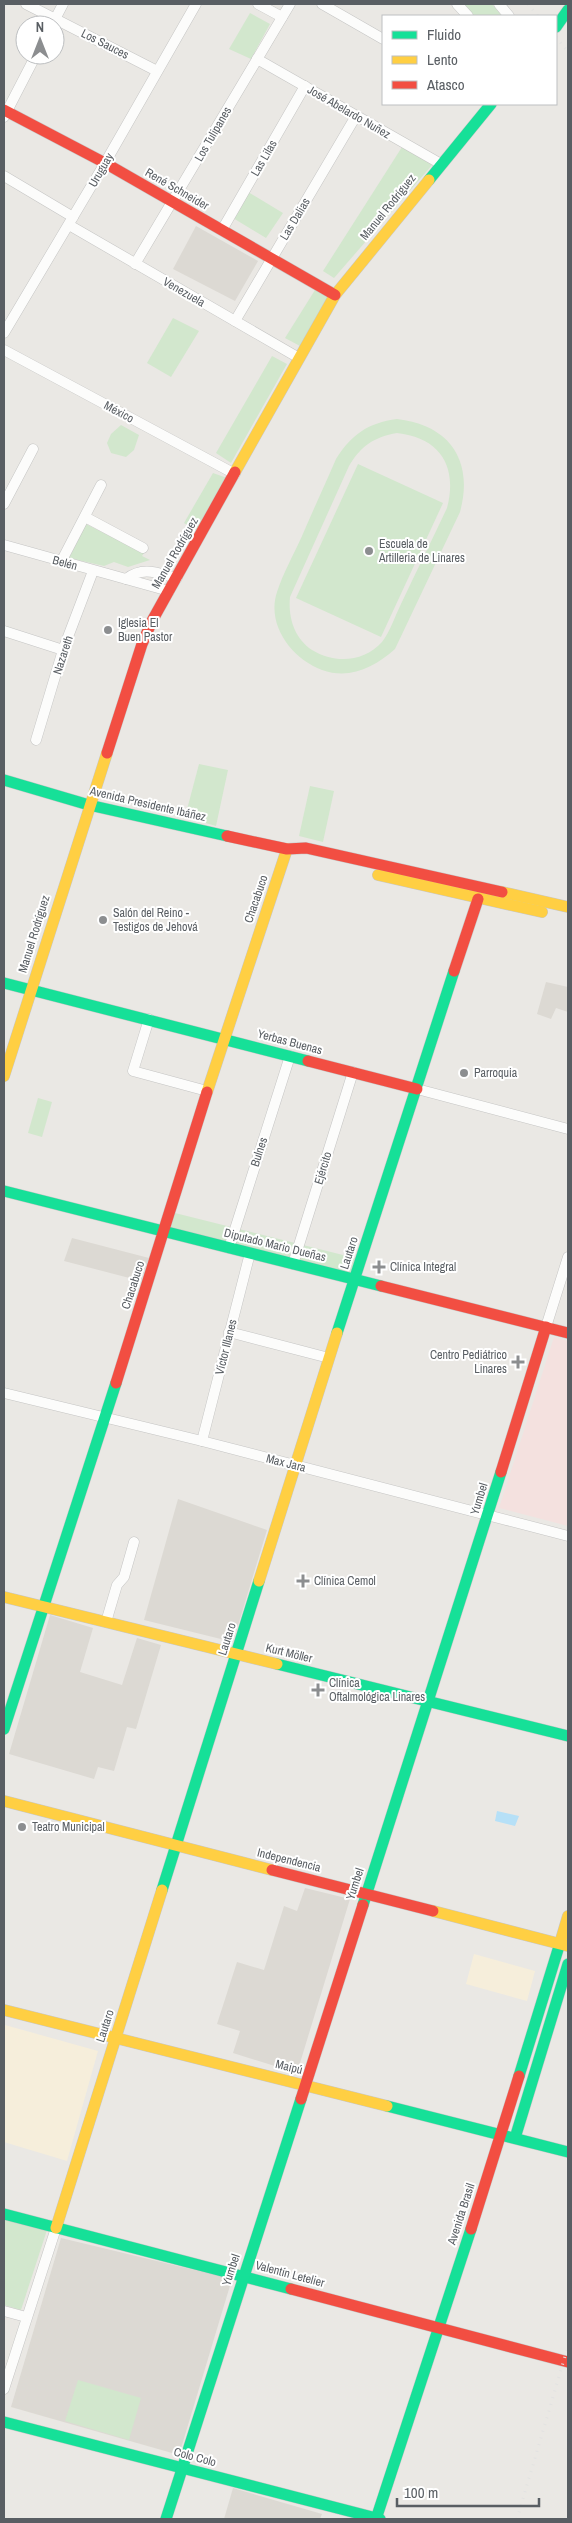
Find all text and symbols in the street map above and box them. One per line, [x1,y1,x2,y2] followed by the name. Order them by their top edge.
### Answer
[15,15,65,65] north arrow
[382,15,557,105] legend
[36,18,44,36] text: N
[427,24,461,45] text: Fluido
[78,25,132,63] street label: Los Sauces
[427,49,458,70] text: Lento
[426,74,465,95] text: Atasco
[304,82,394,142] street label: José Abelardo Nuñez
[191,104,235,164] street label: Los Tulipanes
[247,137,281,179] street label: Las Lilas
[85,150,117,190] street label: Uruguay
[142,164,212,214] street label: René Schneider
[356,171,420,243] street label: Manuel Rodríguez
[276,195,314,243] street label: Las Dalias
[160,274,208,311] street label: Venezuela
[101,397,137,427] street label: México
[148,514,202,592] street label: Manuel Rodríguez
[378,536,465,566] place label: Escuela de Artilleria de Linares
[363,545,375,557] marker: Escuela de Artilleria de Linares
[51,552,79,574] street label: Belén
[118,615,173,645] place label: Iglesia El Buen Pastor
[102,624,114,636] marker: Iglesia El Buen Pastor
[49,634,77,676] street label: Nazareth
[87,783,208,825] street label: Avenida Presidente Ibáñez
[240,873,272,925] street label: Chacabuco
[15,893,53,975] street label: Manuel Rodríguez
[113,905,198,935] place label: Salón del Reino - Testigos de Jehová
[97,914,109,926] marker: Salón del Reino - Testigos de Jehová
[256,1026,324,1058] street label: Yerbas Buenas
[474,1065,518,1081] place label: Parroquia
[458,1067,470,1079] marker: Parroquia
[247,1135,271,1169] street label: Bulnes
[310,1150,336,1186] street label: Ejército
[222,1225,328,1265] street label: Diputado Mario Dueñas
[336,1235,362,1271] street label: Lautaro
[118,1259,148,1311] street label: Chacabuco
[390,1259,456,1275] place label: Clínica Integral
[372,1260,386,1274] marker: Clínica Integral
[211,1317,241,1376] street label: Víctor Illanes
[430,1347,507,1377] place label: Centro Pediátrico Linares
[511,1355,525,1369] marker: Centro Pediátrico Linares
[264,1450,308,1476] street label: Max Jara
[467,1481,491,1517] street label: Yumbel
[314,1573,376,1589] place label: Clínica Cemol
[296,1574,310,1588] marker: Clínica Cemol
[214,1621,240,1657] street label: Lautaro
[264,1639,315,1667] street label: Kurt Möller
[329,1675,425,1705] place label: Clínica Oftalmológica Linares
[311,1683,325,1697] marker: Clínica Oftalmológica Linares
[32,1819,105,1835] place label: Teatro Municipal
[16,1821,28,1833] marker: Teatro Municipal
[255,1844,323,1876] street label: Independencia
[342,1866,368,1902] street label: Yumbel
[92,2008,118,2044] street label: Lautaro
[274,2056,304,2078] street label: Maipú
[443,2181,478,2248] street label: Avenida Brasil
[218,2252,244,2288] street label: Yumbel
[254,2257,327,2291] street label: Valentín Letelier
[172,2444,218,2470] street label: Colo Colo
[397,2476,540,2508] scale bar
[404,2482,438,2503] text: 100 m

